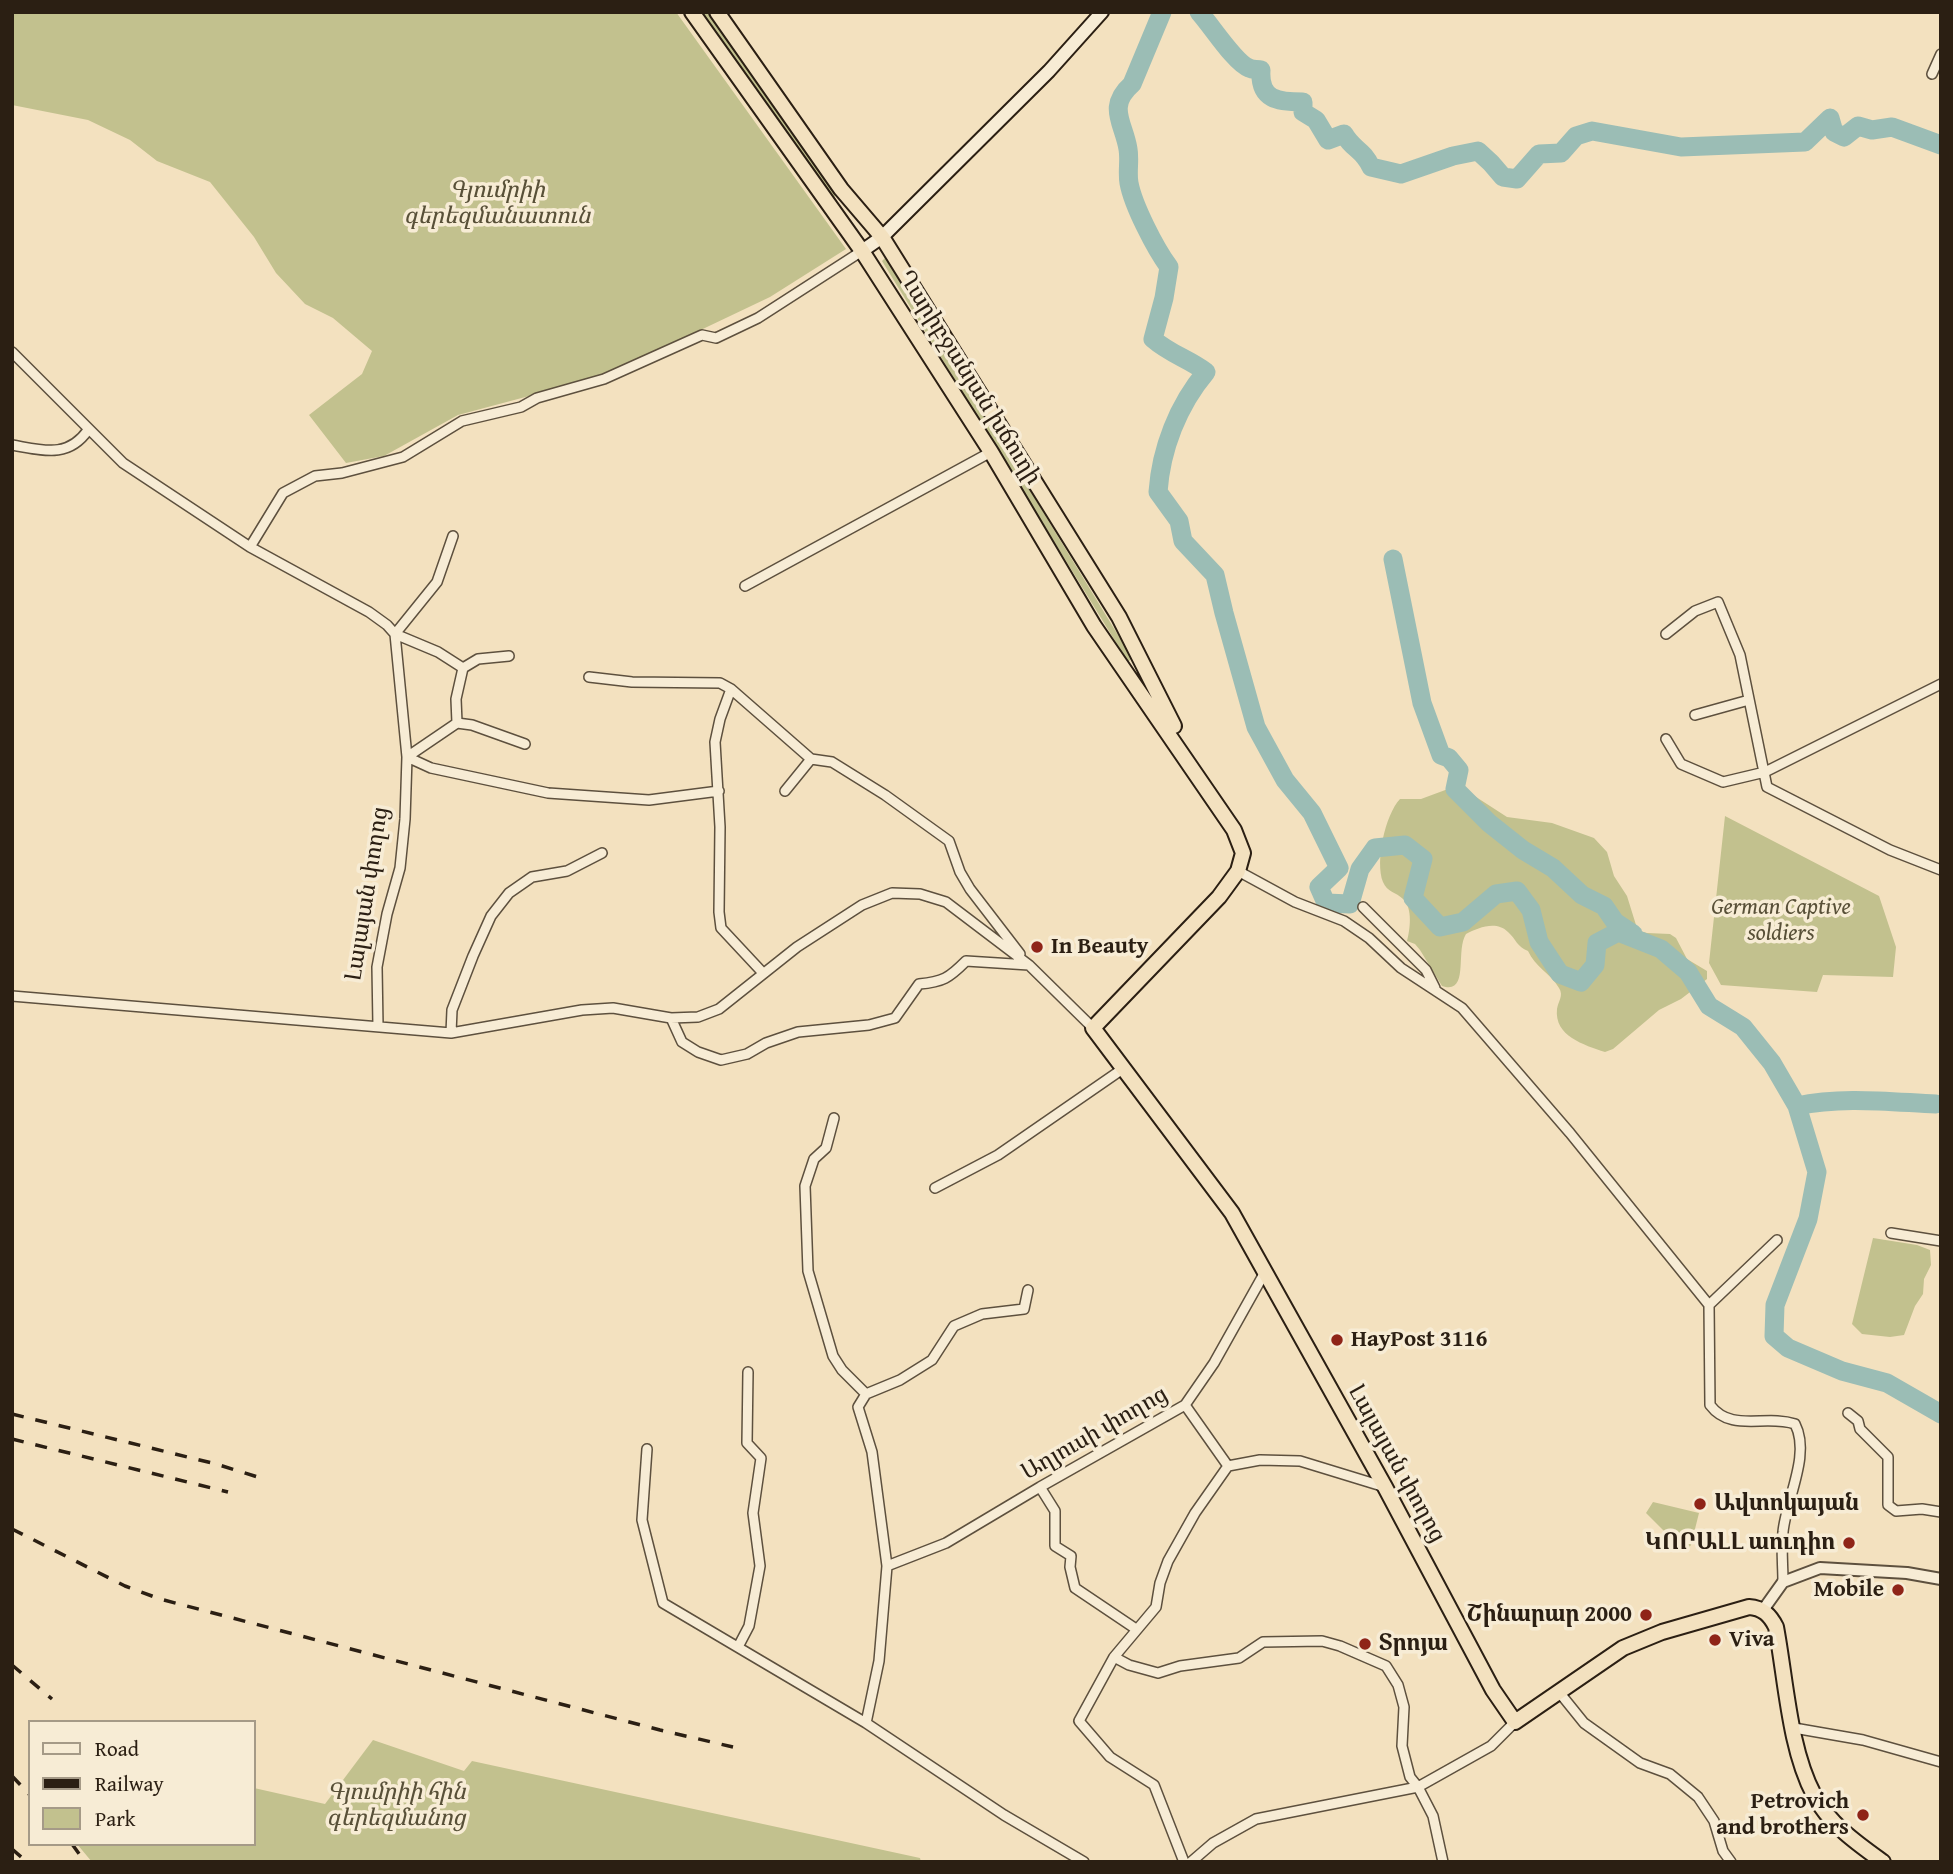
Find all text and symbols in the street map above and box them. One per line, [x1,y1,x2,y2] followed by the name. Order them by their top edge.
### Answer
[404,177,590,231] park label: Գյումրիի գերեզմանատուն
[892,266,1046,490] street label: Ղարիբջանյան խճուղի
[341,805,395,983] street label: Լալայան փողոց
[1711,894,1851,948] park label: German Captive soldiers
[1051,933,1148,961] place label: In Beauty
[1029,939,1045,955] marker: In Beauty
[1351,1326,1487,1354] place label: HayPost 3116
[1329,1332,1345,1348] marker: HayPost 3116
[1341,1380,1451,1548] street label: Լալայան փողոց
[1017,1381,1173,1487] street label: Աղյուսի փողոց
[1714,1490,1859,1518] place label: Ավտոկայան
[1692,1496,1708,1512] marker: Ավտոկայան
[1645,1529,1835,1557] place label: ԿՈՐԱԼԼ աուդիո
[1841,1535,1857,1551] marker: ԿՈՐԱԼԼ աուդիո
[1814,1576,1884,1604] place label: Mobile
[1890,1582,1906,1598] marker: Mobile
[1467,1601,1632,1629] place label: Շինարար 2000
[1638,1607,1654,1623] marker: Շինարար 2000
[1729,1626,1775,1654] place label: Viva
[1379,1630,1448,1658] place label: Տրոյա
[1707,1632,1723,1648] marker: Viva
[1357,1636,1373,1652] marker: Տրոյա
[28,1720,256,1846] legend
[95,1733,139,1764] text: Road
[95,1768,164,1799] text: Railway
[327,1779,465,1833] park label: Գյումրիի հին գերեզմանոց
[1716,1788,1849,1842] place label: Petrovich and brothers
[95,1803,136,1834] text: Park
[1855,1807,1871,1823] marker: Petrovich and brothers

